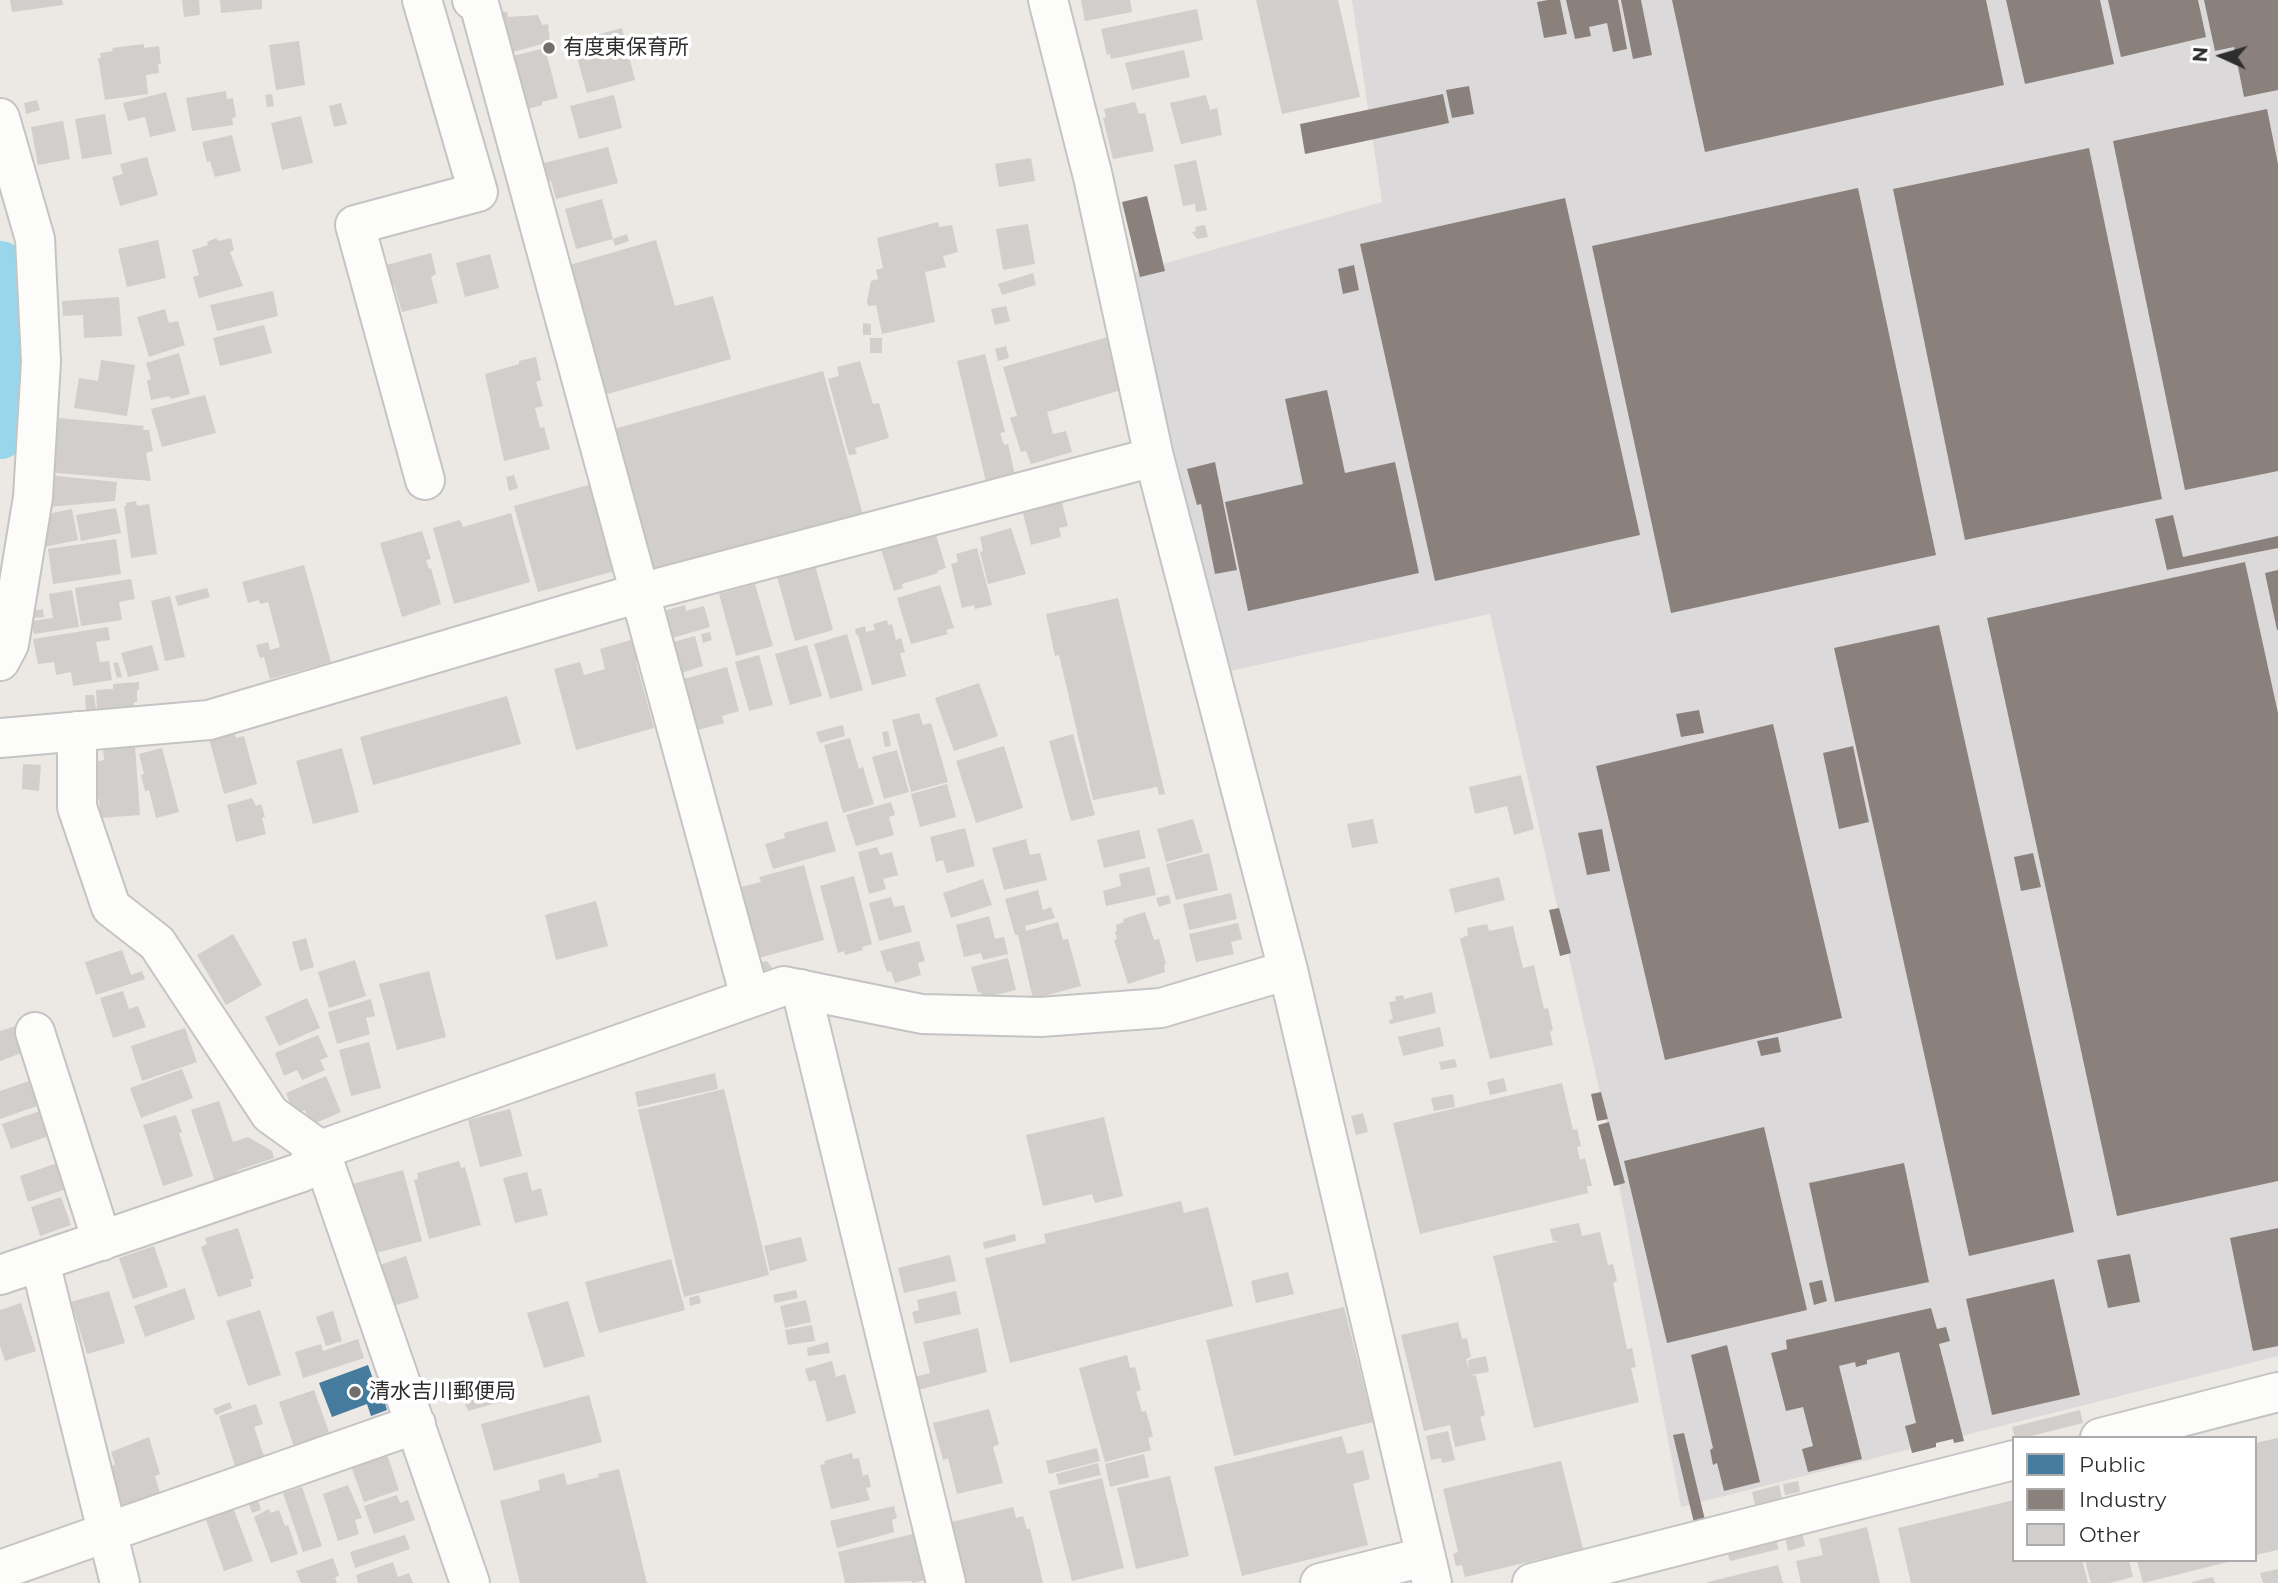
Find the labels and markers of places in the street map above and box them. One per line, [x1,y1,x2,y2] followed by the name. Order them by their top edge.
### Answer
[563,35,689,61] place label: 有度東保育所
[541,40,557,56] marker: 有度東保育所
[369,1379,516,1405] place label: 清水吉川郵便局
[347,1384,363,1400] marker: 清水吉川郵便局

